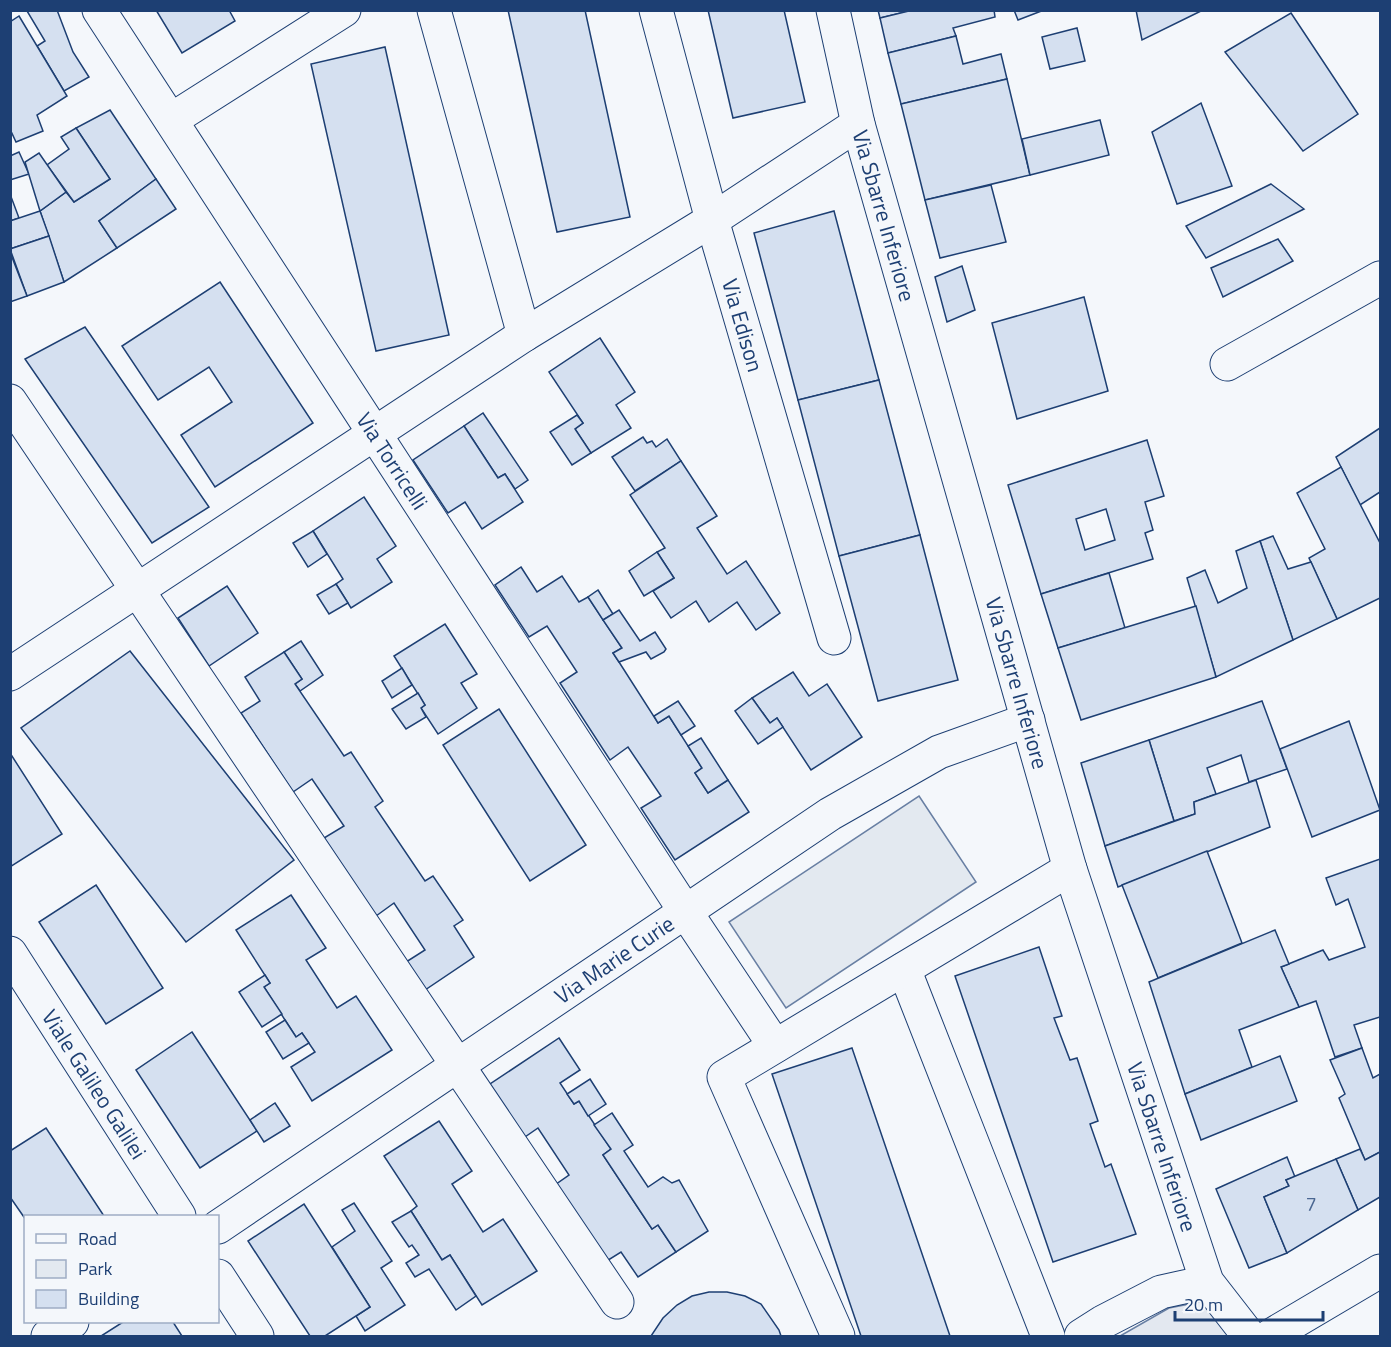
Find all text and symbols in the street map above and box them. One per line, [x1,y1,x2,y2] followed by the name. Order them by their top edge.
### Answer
[843,126,925,305] street label: Via Sbarre Inferiore
[713,275,772,376] street label: Via Edison
[348,405,437,517] street label: Via Torricelli
[977,593,1058,773] street label: Via Sbarre Inferiore
[547,907,681,1012] street label: Via Marie Curie
[33,1002,155,1166] street label: Viale Galileo Galilei
[1118,1057,1206,1236] street label: Via Sbarre Inferiore
[1305,1188,1317,1219] house number: 7
[24,1215,219,1323] legend
[78,1225,117,1252] text: Road
[78,1255,113,1282] text: Park
[1175,1284,1324,1322] scale bar
[78,1285,139,1312] text: Building
[1184,1291,1223,1318] text: 20 m

